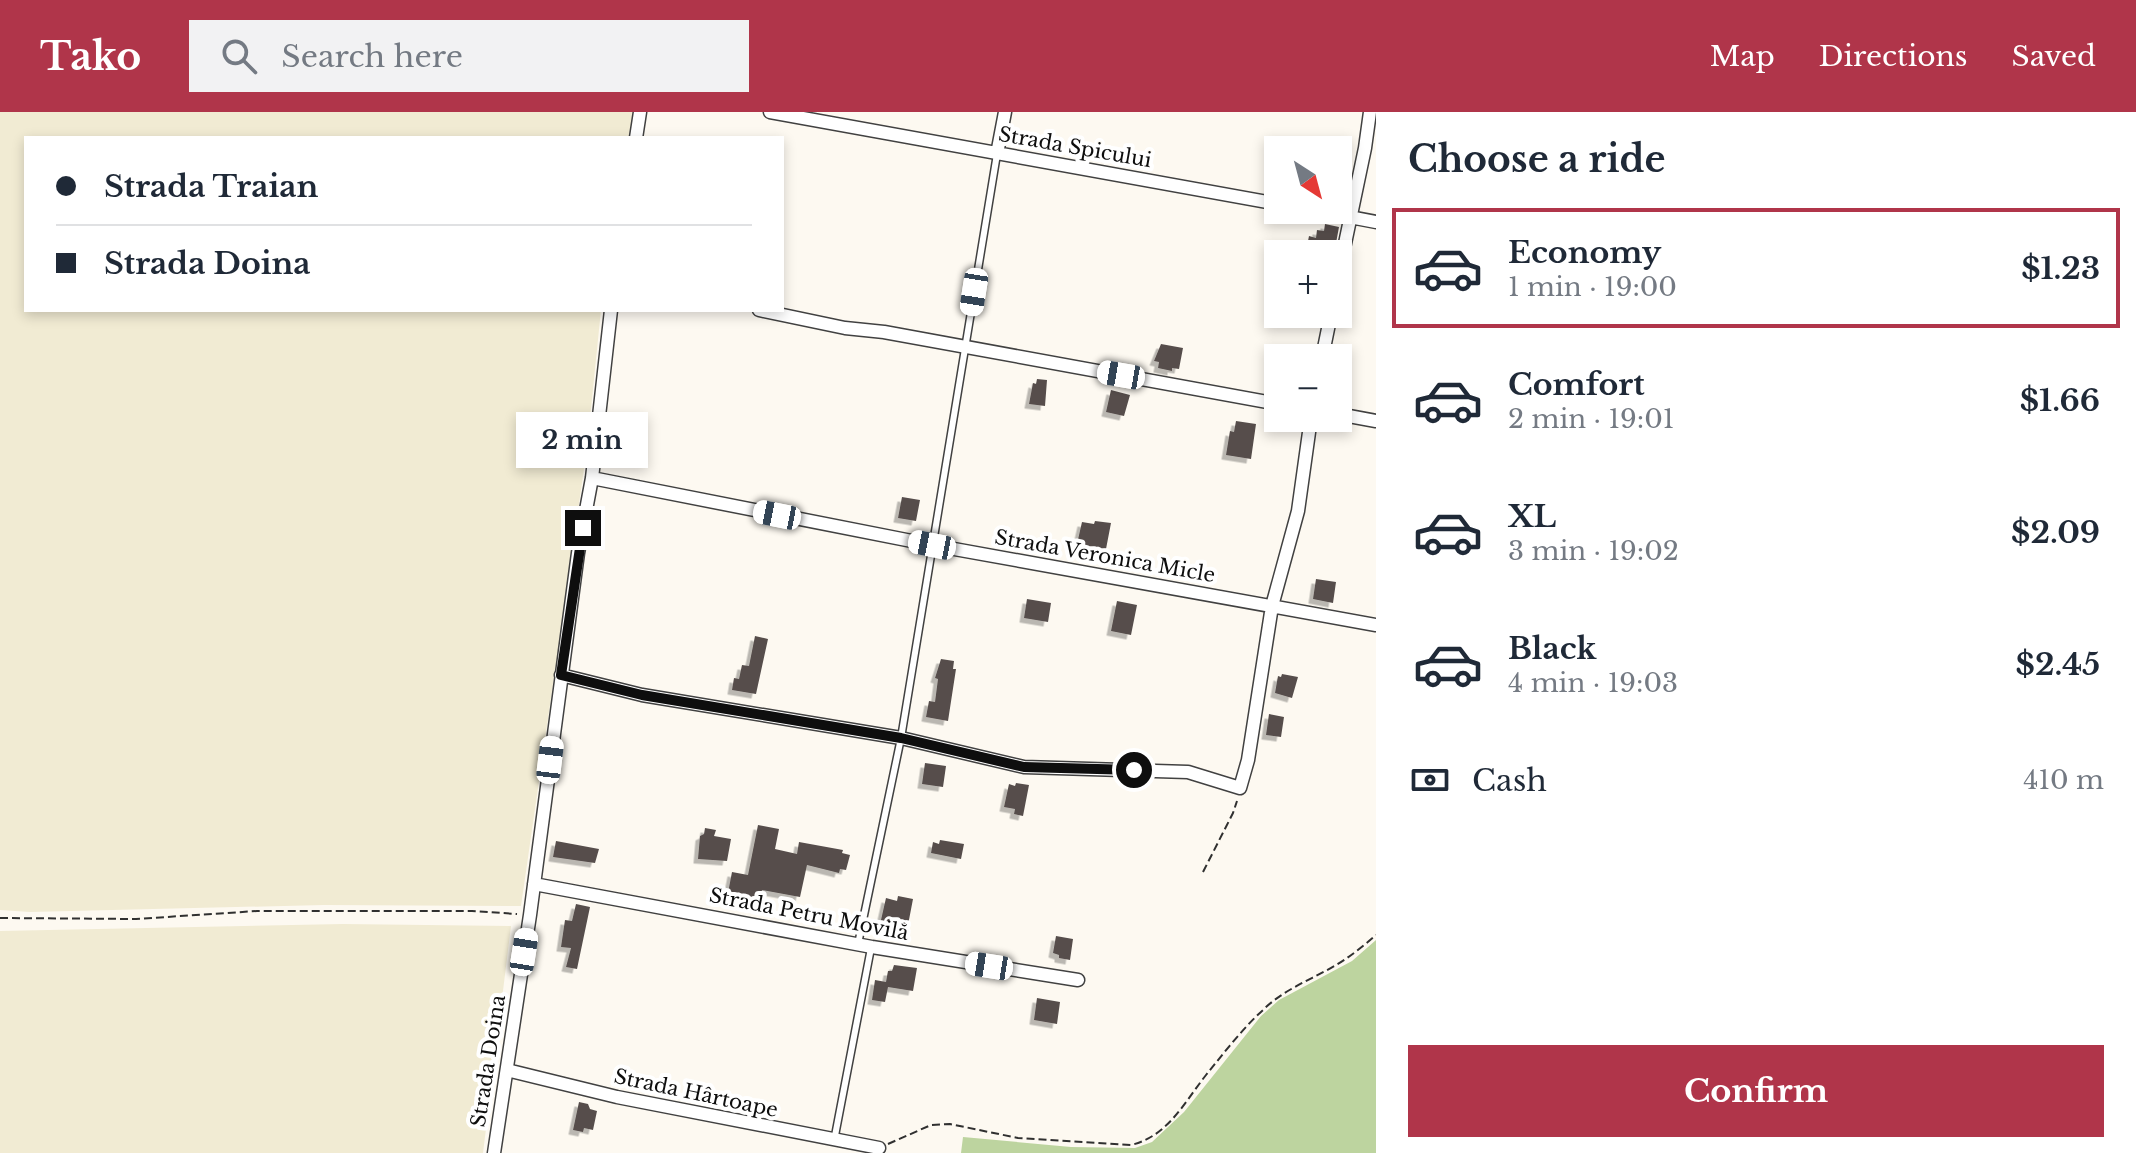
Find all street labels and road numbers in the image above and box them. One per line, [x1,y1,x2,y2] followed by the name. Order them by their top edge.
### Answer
[997,122,1154,172] street label: Strada Spicului
[993,525,1217,587] street label: Strada Veronica Micle
[707,883,912,945] street label: Strada Petru Movilă
[466,992,510,1129] street label: Strada Doina
[612,1064,780,1122] street label: Strada Hârtoape

